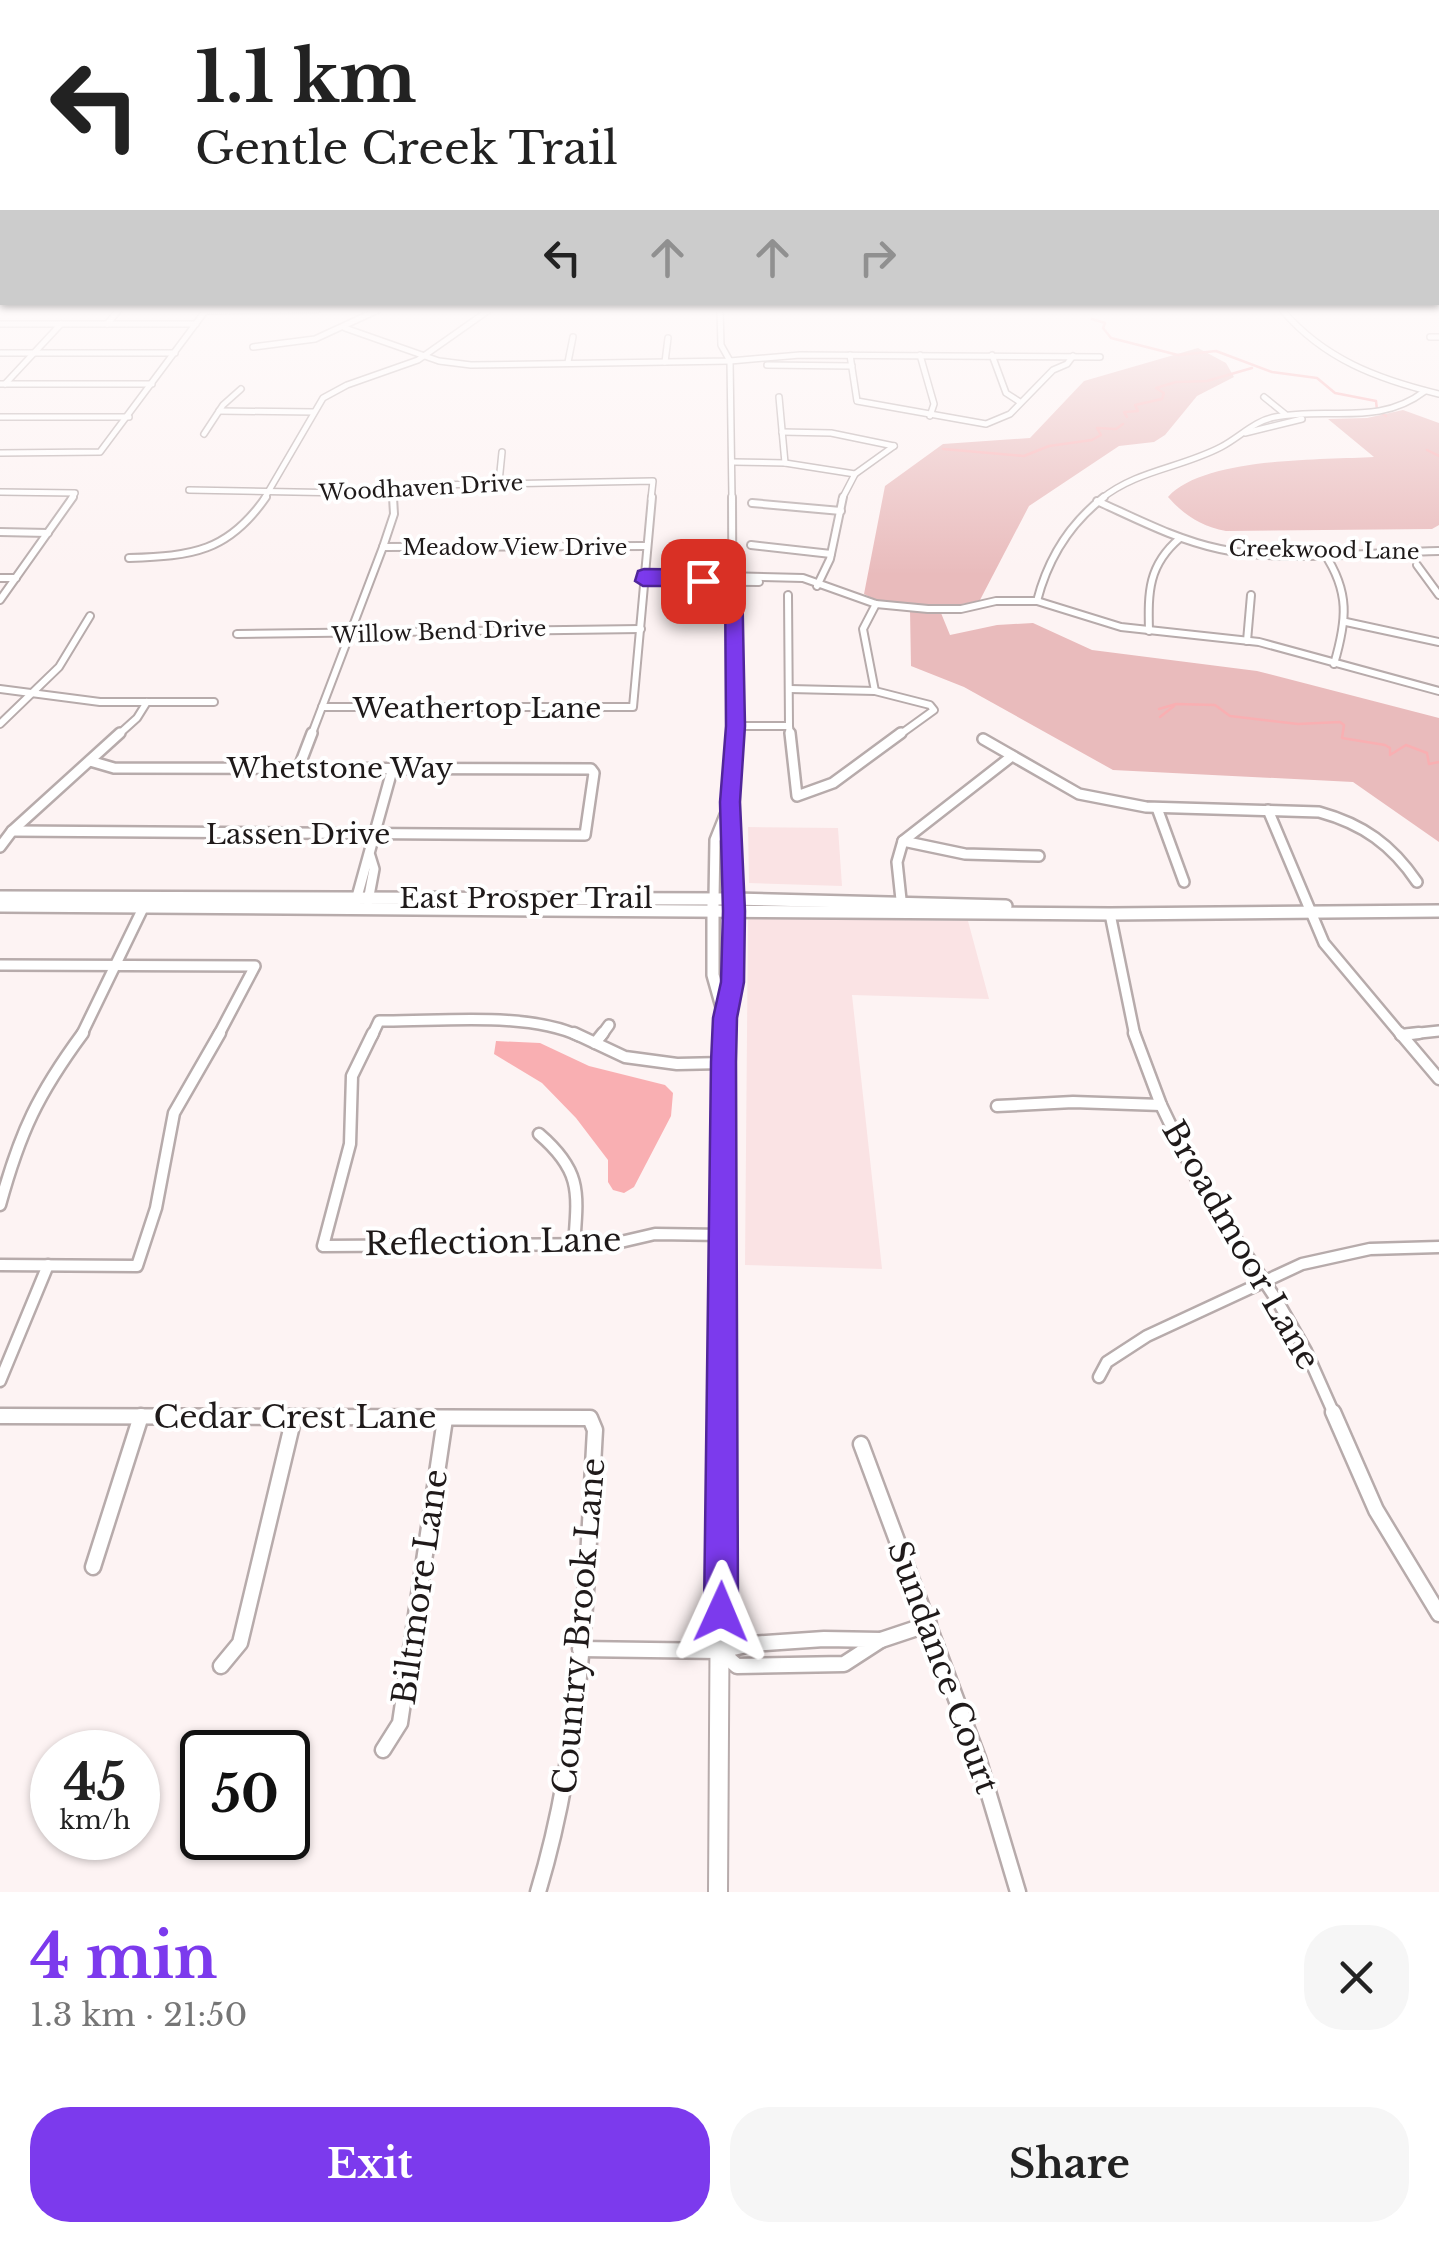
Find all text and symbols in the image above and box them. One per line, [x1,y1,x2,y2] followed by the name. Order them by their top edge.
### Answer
[195,34,417,121] text: 1.1 km
[30,40,160,170] icon: left
[195,120,618,176] text: Gentle Creek Trail
[535,230,590,285] icon: left
[640,230,695,285] icon: ahead
[745,230,800,285] icon: ahead
[850,230,905,285] icon: right
[317,469,524,507] street label: Woodhaven Drive
[403,534,627,561] street label: Meadow View Drive
[1228,535,1420,565] street label: Creekwood Lane
[661,539,746,624] pin
[676,554,731,609] icon: arrive
[330,615,547,649] street label: Willow Bend Drive
[352,691,601,726] street label: Weathertop Lane
[226,751,453,786] street label: Whetstone Way
[206,817,390,852] street label: Lassen Drive
[399,881,653,916] street label: East Prosper Trail
[1153,1113,1329,1377] street label: Broadmoor Lane
[364,1220,622,1264] street label: Reflection Lane
[153,1397,437,1437] street label: Cedar Crest Lane
[544,1456,614,1796] street label: Country Brook Lane
[384,1467,456,1707] street label: Biltmore Lane
[879,1535,1007,1799] street label: Sundance Court
[669,1560,773,1664] position arrow
[180,1730,310,1860] speed limit sign: 50
[64,1751,126,1814] text: 45
[60,1805,130,1836] text: km/h
[30,1920,217,1994] text: 4 min
[1304,1925,1409,2030] button: close
[30,1995,247,2035] text: 1.3 km · 21:50
[30,2107,710,2222] button: Exit
[730,2107,1409,2222] button: Share

